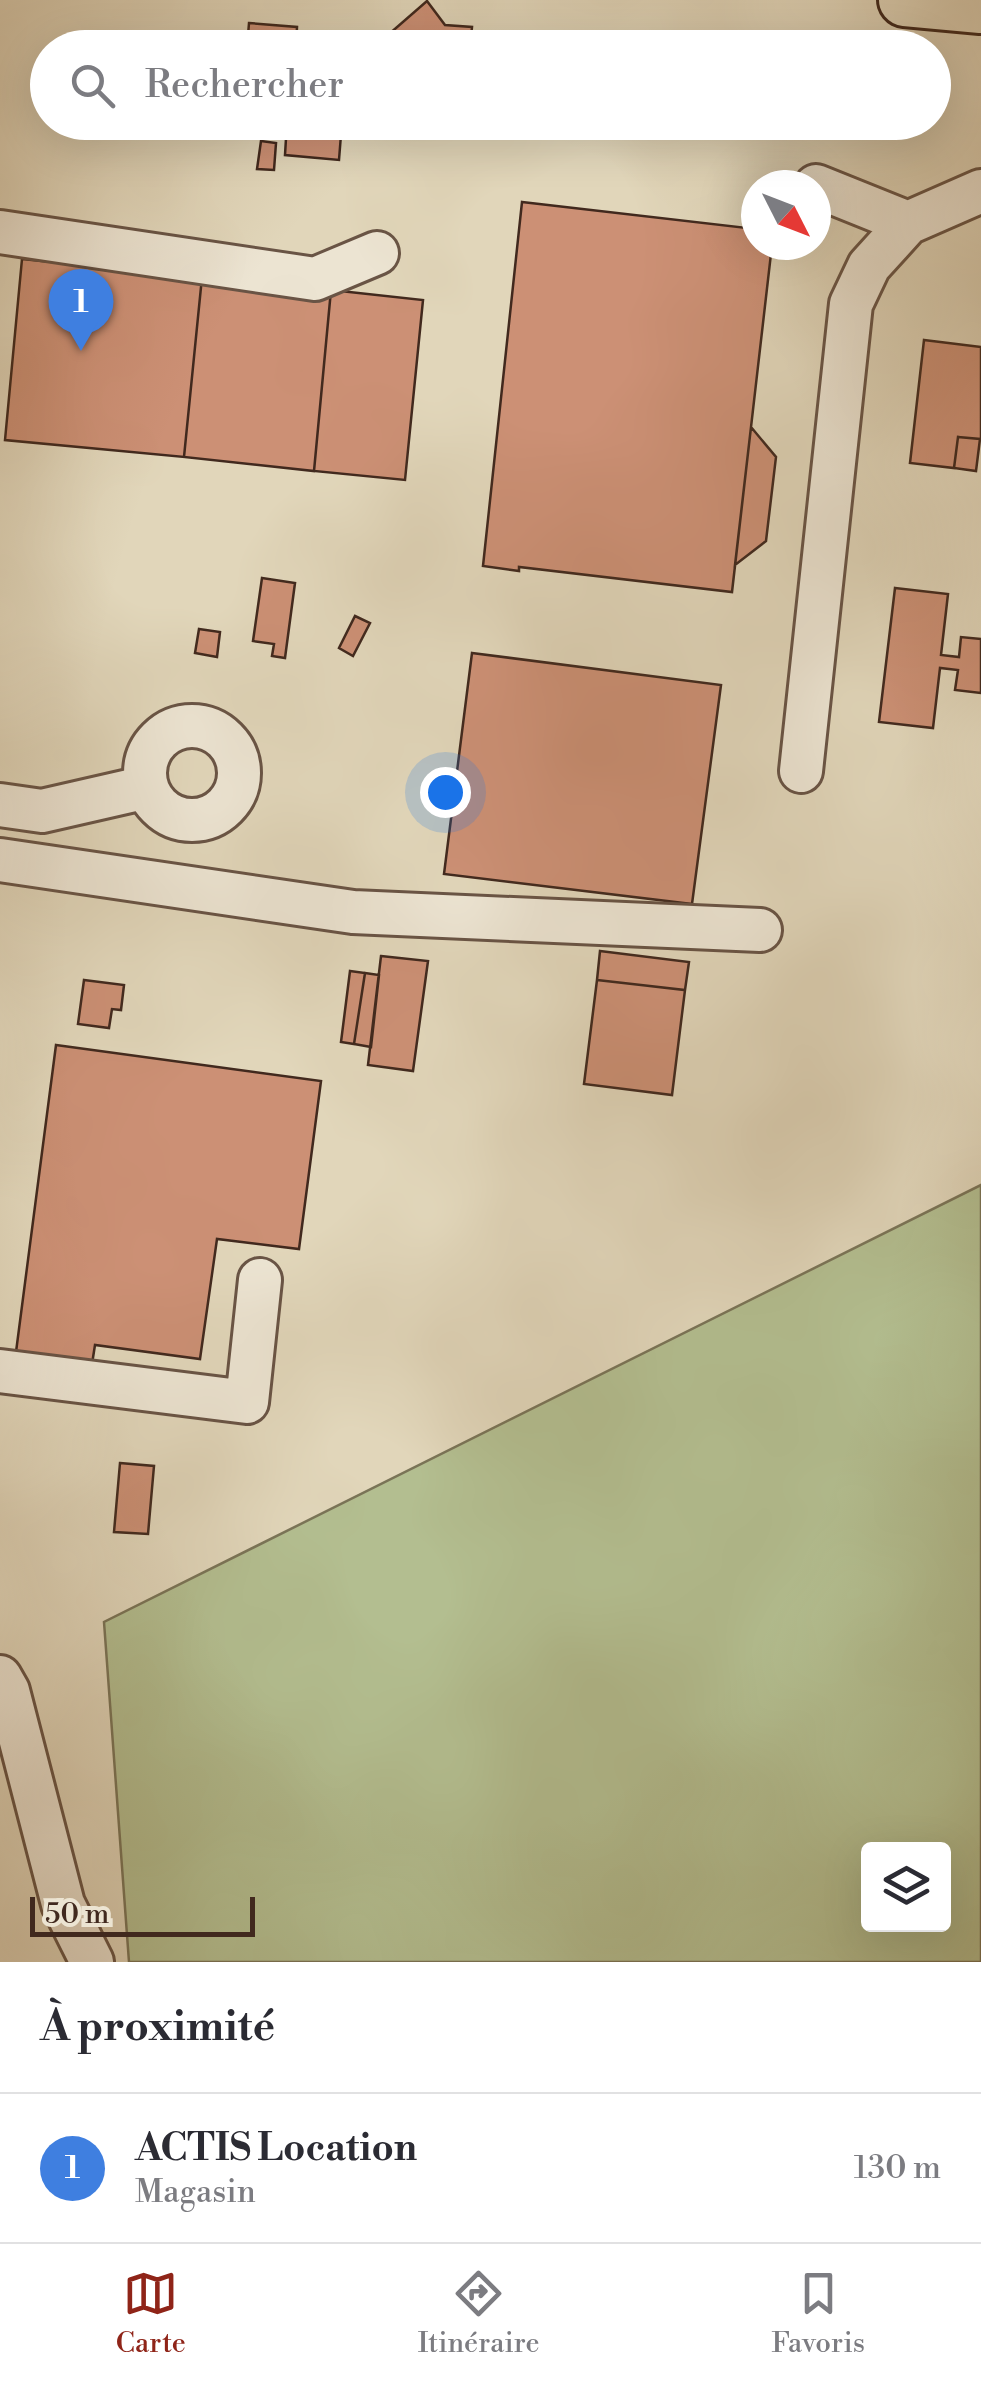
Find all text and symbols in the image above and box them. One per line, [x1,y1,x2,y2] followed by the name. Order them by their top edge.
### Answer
[30,30,951,140] search box
[65,58,120,113] icon: search
[145,62,344,109] text: Rechercher
[741,170,831,260] north arrow
[48,268,114,351] pin: 1
[420,767,471,818] your location
[861,1842,951,1932] map controls
[861,1842,951,1932] button: layers
[30,1892,255,1936] scale bar
[45,1897,109,1932] text: 50 m
[40,2001,275,2054] text: À proximité
[135,2125,417,2172] text: ACTIS Location
[65,2148,80,2188] text: 1
[854,2148,941,2188] text: 130 m
[135,2172,256,2212] text: Magasin
[116,2266,186,2361] tab: Carte
[418,2266,540,2361] tab: Itinéraire
[771,2266,865,2361] tab: Favoris

